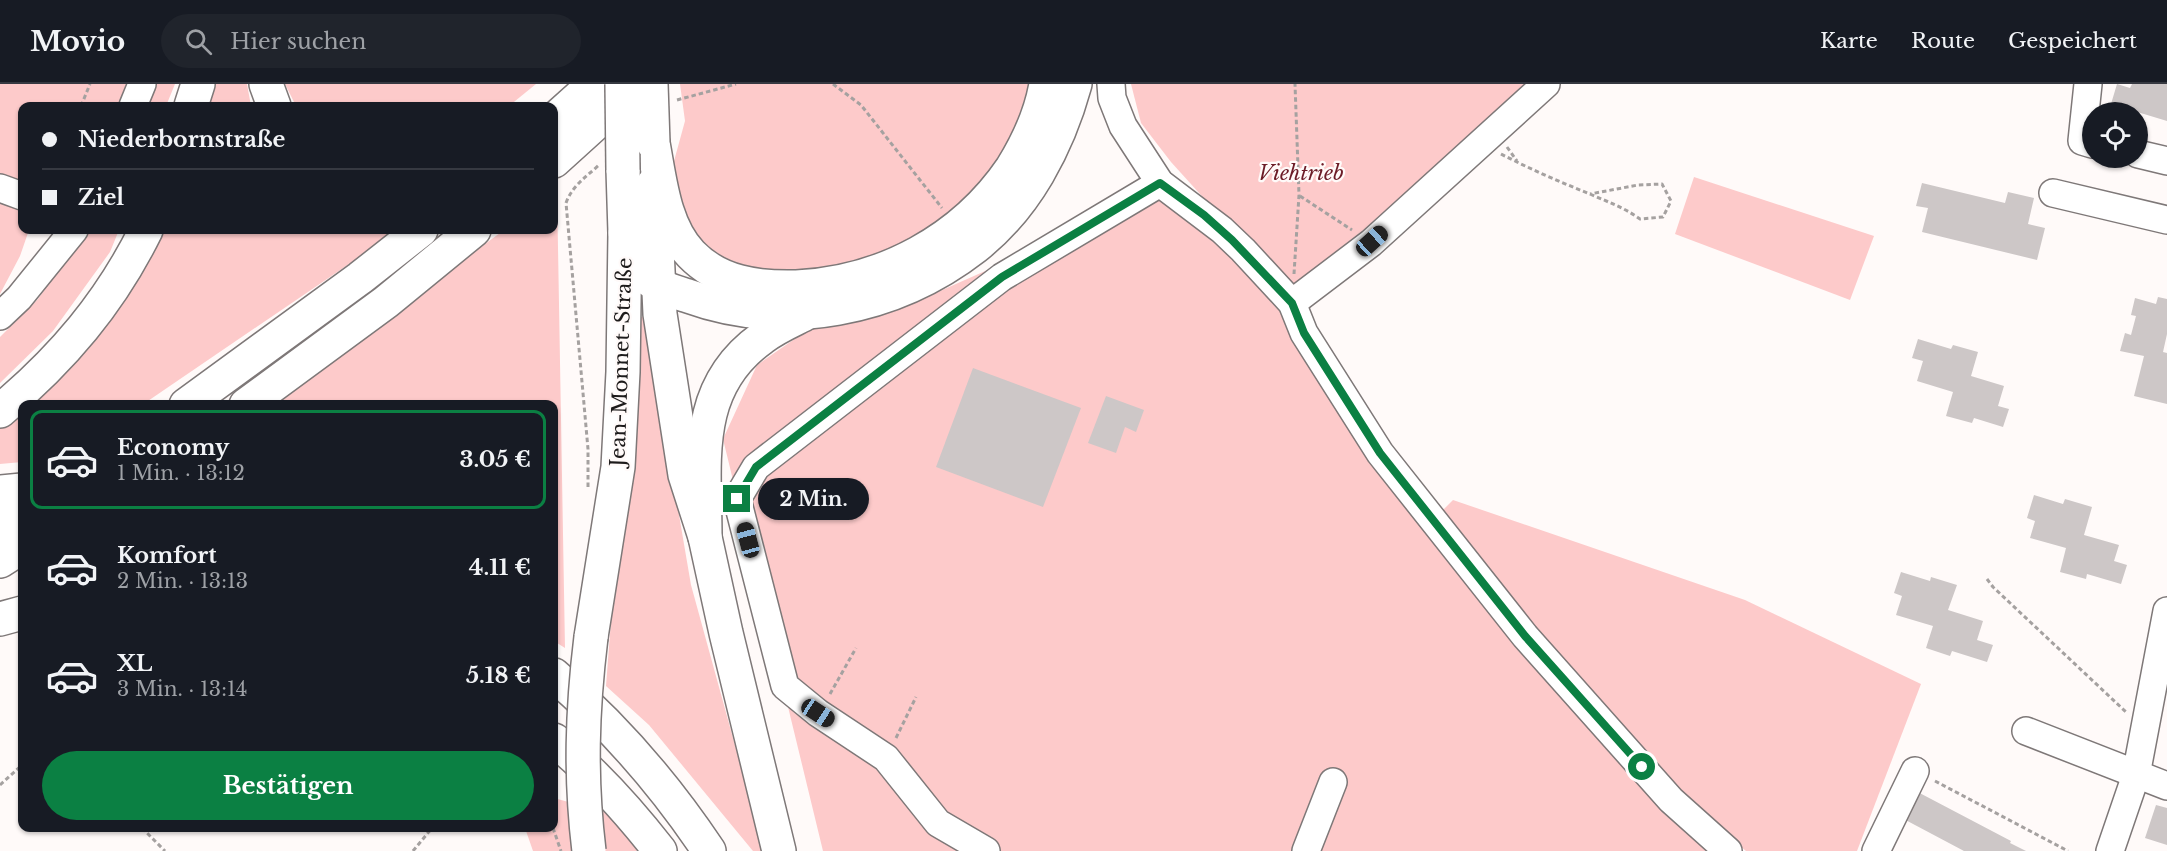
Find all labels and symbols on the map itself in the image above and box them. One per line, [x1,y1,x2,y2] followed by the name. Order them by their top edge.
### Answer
[1258,161,1344,185] park label: Viehtrieb
[1353,222,1391,260] car
[605,257,637,470] street label: Jean-Monnet-Straße
[758,478,869,520] callout: 2 Min.
[723,485,750,512] route end
[735,520,761,560] car
[798,696,838,730] car
[1628,753,1655,780] route start

